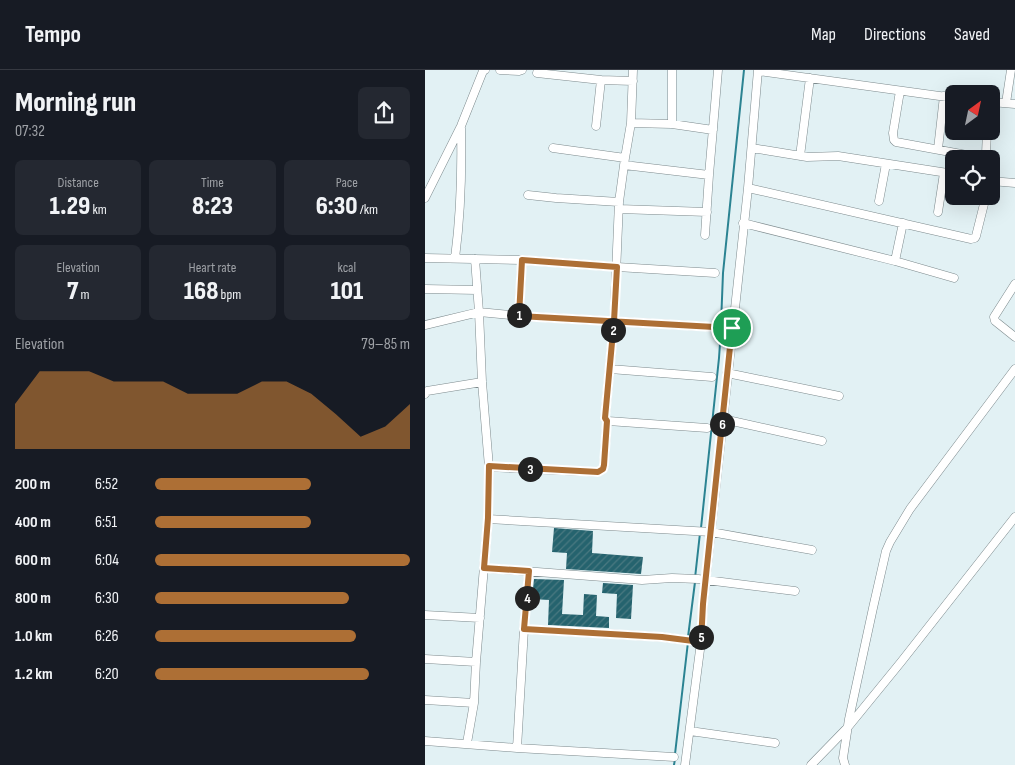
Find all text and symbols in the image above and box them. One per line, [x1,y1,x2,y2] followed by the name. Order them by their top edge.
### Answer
[25,20,81,49] text: Tempo
[811,24,836,45] text: Map
[864,24,926,45] text: Directions
[954,24,990,45] text: Saved
[945,85,1000,140] north arrow
[945,85,1000,205] map controls
[15,86,136,119] text: Morning run
[358,87,410,139] button: share
[15,122,45,141] text: 07:32
[945,150,1000,205] button: locate
[58,174,99,191] text: Distance
[201,174,224,191] text: Time
[336,174,358,191] text: Pace
[50,191,90,222] text: 1.29
[192,191,233,222] text: 8:23
[316,191,358,222] text: 6:30
[90,201,107,218] text: km
[358,201,378,218] text: /km
[57,259,100,276] text: Elevation
[189,259,236,276] text: Heart rate
[338,259,356,276] text: kcal
[67,276,78,307] text: 7
[184,276,218,307] text: 168
[330,276,363,307] text: 101
[78,286,89,303] text: m
[218,286,241,303] text: bpm
[507,302,531,328] pin: 1
[517,307,522,324] text: 1
[711,307,753,349] pin
[718,314,746,342] icon: arrive
[601,318,625,342] pin: 2
[610,322,617,339] text: 2
[15,335,64,354] text: Elevation
[361,335,410,354] text: 79–85 m
[709,412,735,436] pin: 6
[719,416,726,433] text: 6
[517,456,543,482] pin: 3
[527,461,534,478] text: 3
[15,475,50,494] text: 200 m
[95,475,118,494] text: 6:52
[15,513,51,532] text: 400 m
[95,513,117,532] text: 6:51
[15,551,51,570] text: 600 m
[95,551,119,570] text: 6:04
[515,586,539,610] pin: 4
[15,589,51,608] text: 800 m
[95,589,119,608] text: 6:30
[524,590,531,607] text: 4
[689,624,713,650] pin: 5
[15,627,52,646] text: 1.0 km
[95,627,119,646] text: 6:26
[698,629,705,646] text: 5
[15,665,53,684] text: 1.2 km
[95,665,119,684] text: 6:20

